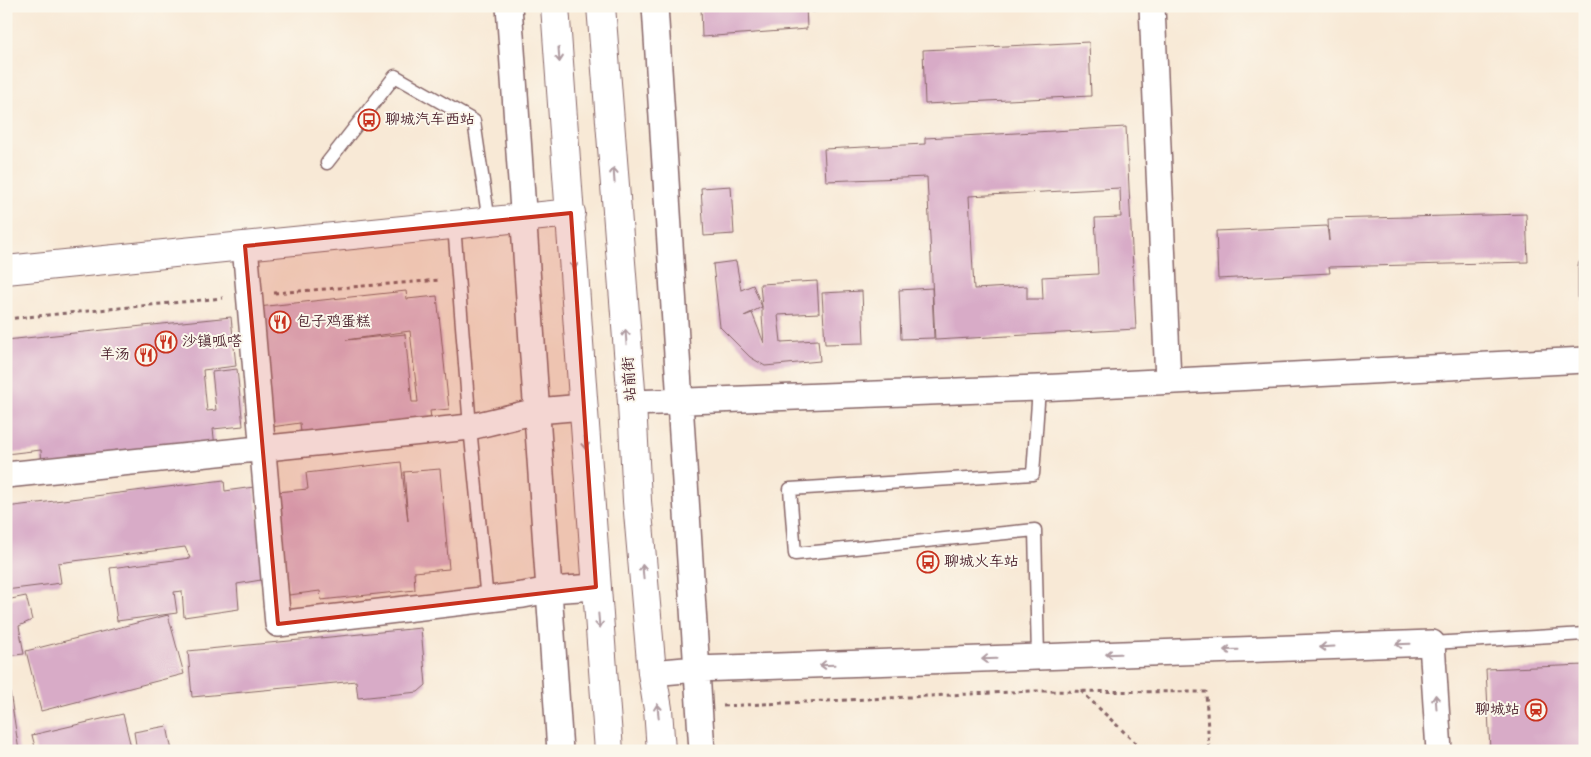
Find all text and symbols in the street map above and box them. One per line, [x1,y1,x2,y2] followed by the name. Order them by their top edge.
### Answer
[554,47,564,63] one-way arrow
[357,108,381,132] bus stop icon: 聊城汽车西站
[385,110,475,130] place label: 聊城汽车西站
[609,167,619,183] one-way arrow
[569,254,578,270] one-way arrow
[268,310,292,334] restaurant icon: 包子鸡蛋糕
[296,312,371,332] place label: 包子鸡蛋糕
[622,329,631,345] one-way arrow
[154,330,178,354] restaurant icon: 沙镇呱嗒
[182,332,242,352] place label: 沙镇呱嗒
[134,343,158,367] restaurant icon: 羊汤
[100,345,130,365] place label: 羊汤
[618,356,642,402] street label: 站前街
[581,433,590,449] one-way arrow
[916,550,940,574] bus stop icon: 聊城火车站
[944,552,1019,572] place label: 聊城火车站
[638,564,648,580] one-way arrow
[594,613,603,629] one-way arrow
[1395,639,1411,648] one-way arrow
[1319,642,1336,652] one-way arrow
[1223,646,1239,655] one-way arrow
[1105,650,1121,659] one-way arrow
[982,654,998,663] one-way arrow
[819,660,835,669] one-way arrow
[1431,694,1440,710] one-way arrow
[1524,698,1548,722] station icon: 聊城站
[1475,700,1520,720] place label: 聊城站
[653,704,663,720] one-way arrow

